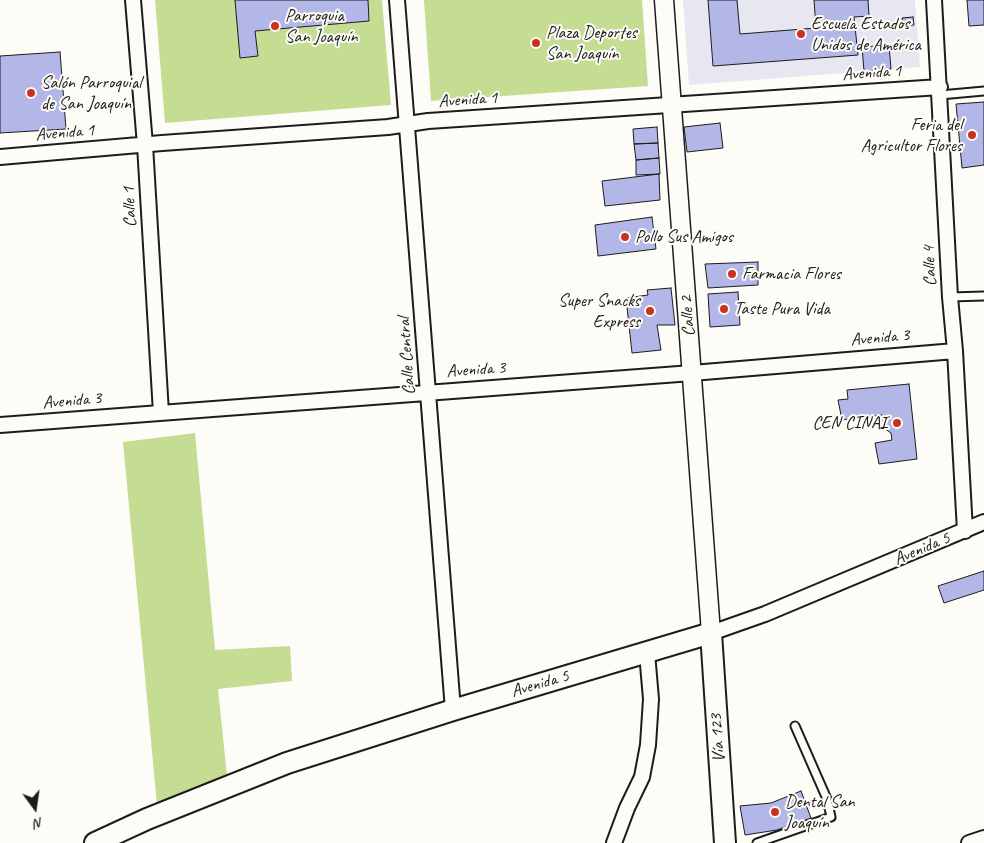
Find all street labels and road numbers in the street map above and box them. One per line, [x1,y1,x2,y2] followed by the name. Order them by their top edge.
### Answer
[842,60,902,86] street label: Avenida 1
[438,87,498,113] street label: Avenida 1
[35,120,95,146] street label: Avenida 1
[118,186,142,228] street label: Calle 1
[918,245,942,287] street label: Calle 4
[676,295,700,337] street label: Calle 2
[394,316,420,396] street label: Calle Central
[850,325,910,351] street label: Avenida 3
[446,357,506,383] street label: Avenida 3
[42,388,102,414] street label: Avenida 3
[891,528,953,570] street label: Avenida 5
[509,665,571,703] street label: Avenida 5
[706,713,730,763] street label: Vía 123

